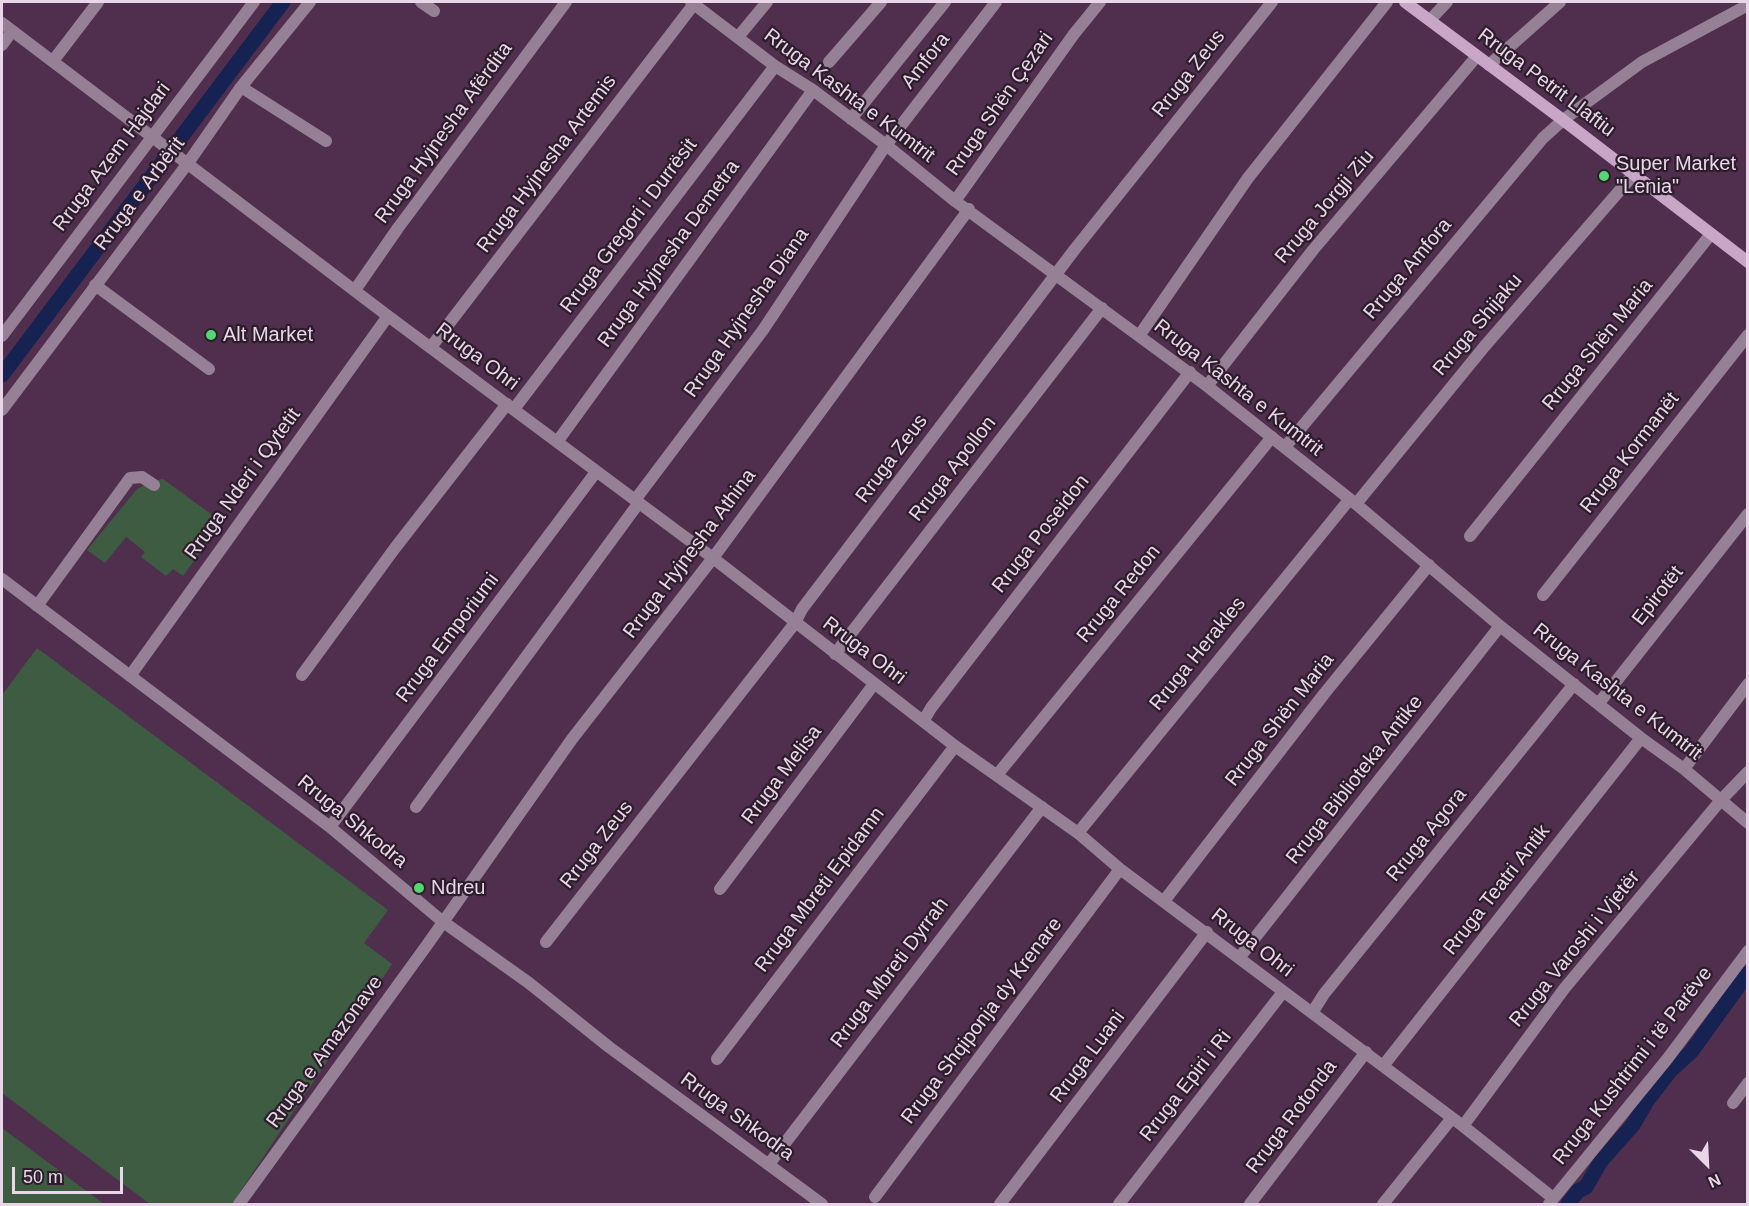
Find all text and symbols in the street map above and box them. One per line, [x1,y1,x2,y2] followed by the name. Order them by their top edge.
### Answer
[759,24,939,168] street label: Rruga Kashta e Kumtrit
[1473,24,1619,142] street label: Rruga Petrit Llaftiu
[1147,25,1231,123] street label: Rruga Zeus
[941,27,1059,181] street label: Rruga Shën Çezari
[897,28,955,94] street label: Amfora
[370,38,518,228] street label: Rruga Hyjnesha Afërdita
[472,70,622,258] street label: Rruga Hyjnesha Artemis
[48,78,176,236] street label: Rruga Azem Hajdari
[90,133,190,255] street label: Rruga e Arbërit
[556,134,702,318] street label: Rruga Gregori i Durrësit
[1270,145,1380,269] street label: Rruga Jorgji Ziu
[1616,152,1736,199] place label: Super Market "Lenia"
[593,156,745,352] street label: Rruga Hyjnesha Demetra
[1597,169,1611,183] marker: Super Market "Lenia"
[1359,214,1457,324] street label: Rruga Amfora
[679,224,815,402] street label: Rruga Hyjnesha Diana
[1428,269,1528,381] street label: Rruga Shijaku
[1538,274,1658,416] street label: Rruga Shën Maria
[1149,315,1327,461] street label: Rruga Kashta e Kumtrit
[431,318,523,396] street label: Rruga Ohri
[223,323,313,347] place label: Alt Market
[204,328,218,342] marker: Alt Market
[1575,388,1685,518] street label: Rruga Kormanët
[180,404,306,564] street label: Rruga Nderi i Qytetit
[851,410,933,508] street label: Rruga Zeus
[905,412,1001,526] street label: Rruga Apollon
[619,465,761,643] street label: Rruga Hyjnesha Athina
[987,470,1095,598] street label: Rruga Poseidon
[1072,540,1166,648] street label: Rruga Redon
[1627,561,1689,631] street label: Epirotët
[392,569,504,707] street label: Rruga Emporiumi
[1145,592,1251,716] street label: Rruga Herakles
[818,612,910,690] street label: Rruga Ohri
[1528,619,1706,765] street label: Rruga Kashta e Kumtrit
[1221,649,1339,791] street label: Rruga Shën Maria
[1282,691,1428,869] street label: Rruga Biblioteka Antike
[737,721,827,829] street label: Rruga Melisa
[292,770,412,874] street label: Rruga Shkodra
[1382,783,1472,887] street label: Rruga Agora
[555,796,639,894] street label: Rruga Zeus
[750,803,890,977] street label: Rruga Mbreti Epidamn
[1439,820,1555,960] street label: Rruga Teatri Antik
[1505,866,1645,1032] street label: Rruga Varoshi i Vjetër
[431,876,485,900] place label: Ndreu
[412,881,426,895] marker: Ndreu
[826,893,954,1053] street label: Rruga Mbreti Dyrrah
[1206,903,1298,983] street label: Rruga Ohri
[896,913,1068,1129] street label: Rruga Shqiponja dy Krenare
[1548,962,1718,1170] street label: Rruga Kushtrimi i të Parëve
[262,971,388,1133] street label: Rruga e Amazonave
[1046,1006,1130,1108] street label: Rruga Luani
[1135,1026,1237,1146] street label: Rruga Epiri i Ri
[1242,1056,1342,1178] street label: Rruga Rotonda
[676,1068,798,1166] street label: Rruga Shkodra
[1677,1134,1737,1194] north arrow
[15,1155,126,1193] scale bar
[23,1167,63,1187] text: 50 m
[1706,1171,1723,1191] text: N

